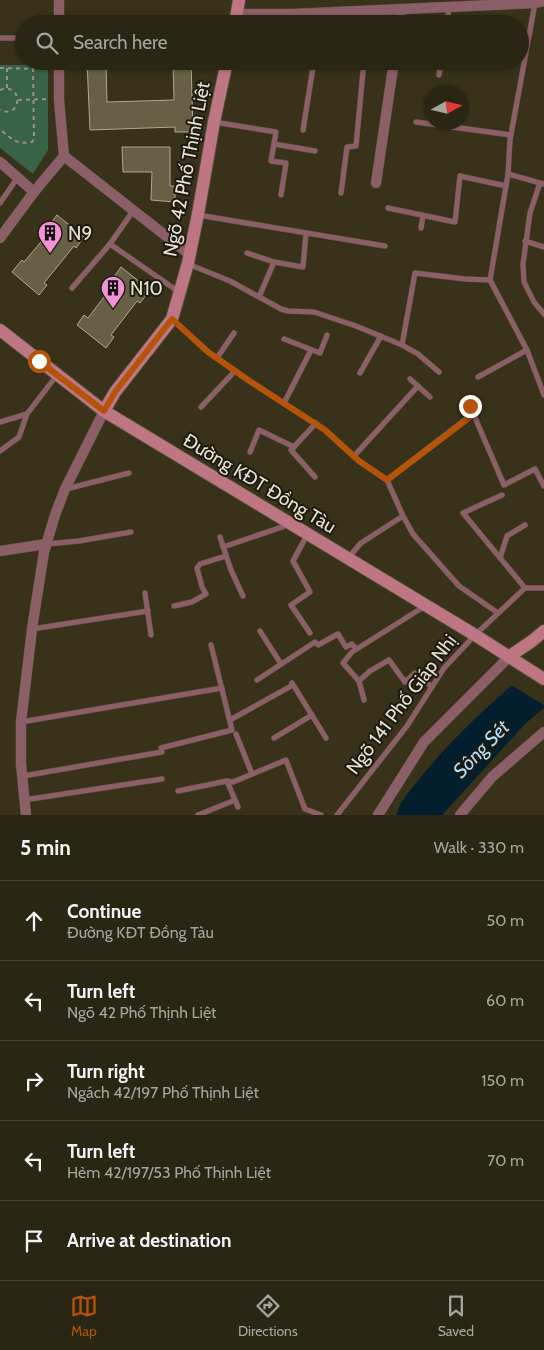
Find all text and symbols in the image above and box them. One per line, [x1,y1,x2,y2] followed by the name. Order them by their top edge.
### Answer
[15,15,529,70] search box
[33,29,61,57] icon: search
[73,31,167,54] text: Search here
[158,79,215,258] street label: Ngõ 42 Phố Thịnh Liệt
[424,85,469,130] north arrow
[37,220,63,254] building icon: N9
[68,222,92,245] place label: N9
[100,275,126,309] building icon: N10
[130,277,163,300] place label: N10
[28,350,51,373] route start
[459,395,482,418] route end
[179,429,340,538] street label: Đường KĐT Đồng Tàu
[341,630,461,779] street label: Ngõ 141 Phố Giáp Nhị
[448,715,515,783] water label: Sông Sét
[20,835,71,860] text: 5 min
[434,838,524,857] text: Walk · 330 m
[67,900,141,923] text: Continue
[20,907,48,935] icon: ahead
[487,911,524,930] text: 50 m
[67,923,214,942] text: Đường KĐT Đồng Tàu
[67,980,135,1003] text: Turn left
[20,987,48,1015] icon: left
[486,991,524,1010] text: 60 m
[67,1003,216,1022] text: Ngõ 42 Phố Thịnh Liệt
[67,1060,145,1083] text: Turn right
[20,1067,48,1095] icon: right
[481,1071,524,1090] text: 150 m
[67,1083,259,1102] text: Ngách 42/197 Phố Thịnh Liệt
[67,1140,135,1163] text: Turn left
[20,1147,48,1175] icon: left
[487,1151,524,1170] text: 70 m
[67,1163,271,1182] text: Hẻm 42/197/53 Phố Thịnh Liệt
[20,1227,48,1255] icon: arrive
[67,1229,231,1252] text: Arrive at destination
[70,1292,98,1340] tab: Map
[238,1292,298,1340] tab: Directions
[438,1292,474,1340] tab: Saved

